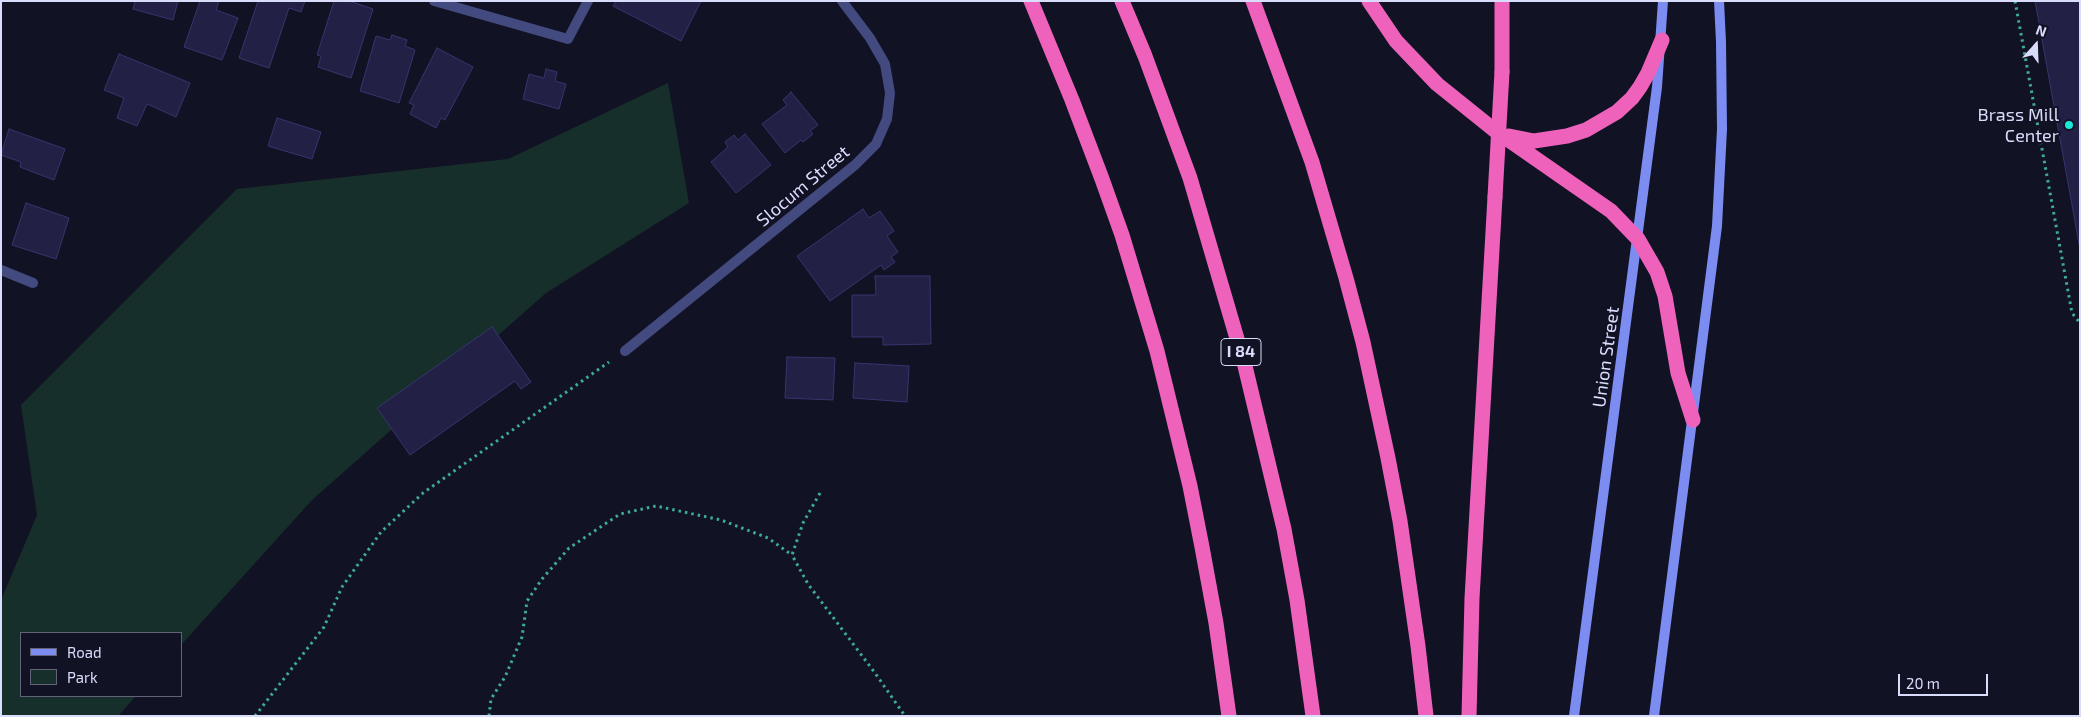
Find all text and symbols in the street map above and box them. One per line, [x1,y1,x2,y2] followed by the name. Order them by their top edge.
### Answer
[2011,20,2061,70] north arrow
[2034,21,2049,40] text: N
[1977,104,2059,146] place label: Brass Mill Center
[2063,119,2075,131] marker: Brass Mill Center
[752,141,854,231] street label: Slocum Street
[1588,305,1624,409] street label: Union Street
[1221,338,1261,366] road number: I 84
[20,632,182,697] legend
[67,643,102,661] text: Road
[1901,664,1991,696] scale bar
[67,668,98,686] text: Park
[1906,674,1940,692] text: 20 m

